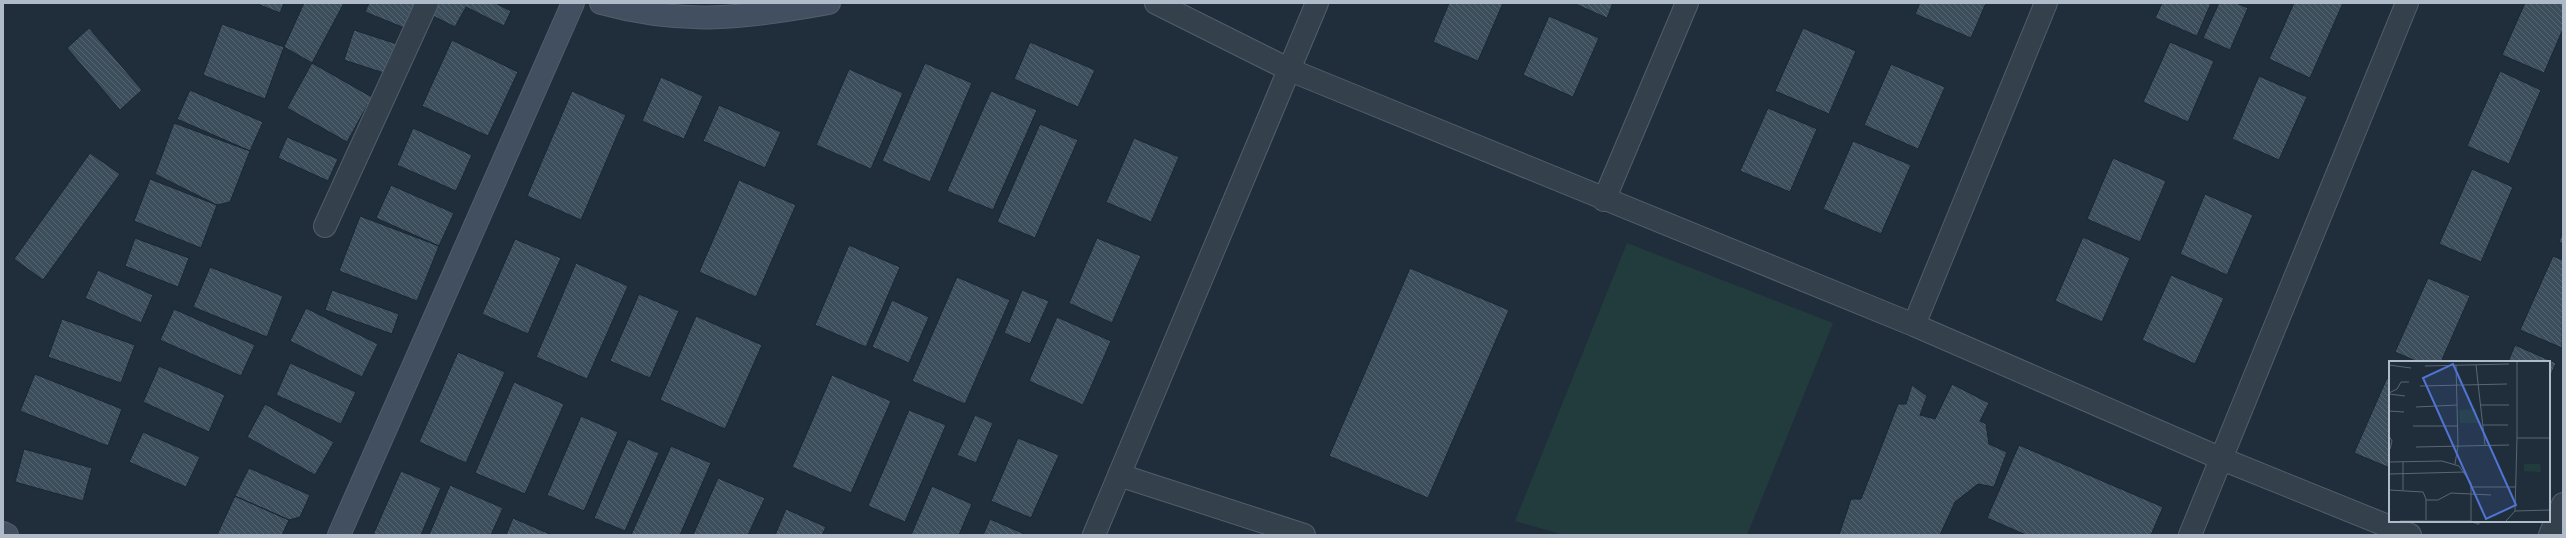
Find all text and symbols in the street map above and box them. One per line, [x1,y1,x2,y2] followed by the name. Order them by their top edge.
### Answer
[2389,361,2550,522] inset map

